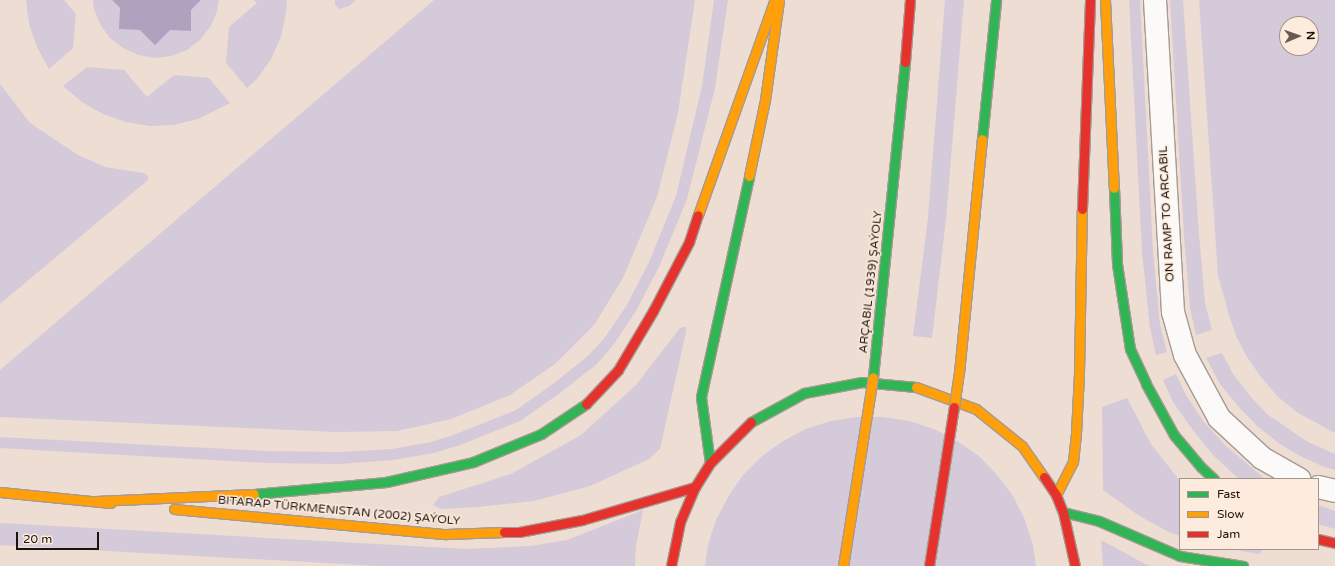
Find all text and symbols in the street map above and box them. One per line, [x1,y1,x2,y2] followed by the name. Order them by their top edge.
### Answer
[1279,16,1319,56] north arrow
[1304,31,1317,40] text: N
[1156,146,1178,282] street label: ON RAMP TO ARCABIL
[856,210,886,354] street label: ARÇABIL (1939) ŞAÝOLY
[1179,478,1319,550] legend
[1217,487,1240,501] text: Fast
[217,493,461,529] street label: BITARAP TÜRKMENISTAN (2002) ŞAÝOLY
[1217,507,1244,521] text: Slow
[18,524,101,550] scale bar
[1217,527,1240,541] text: Jam
[23,532,52,546] text: 20 m

